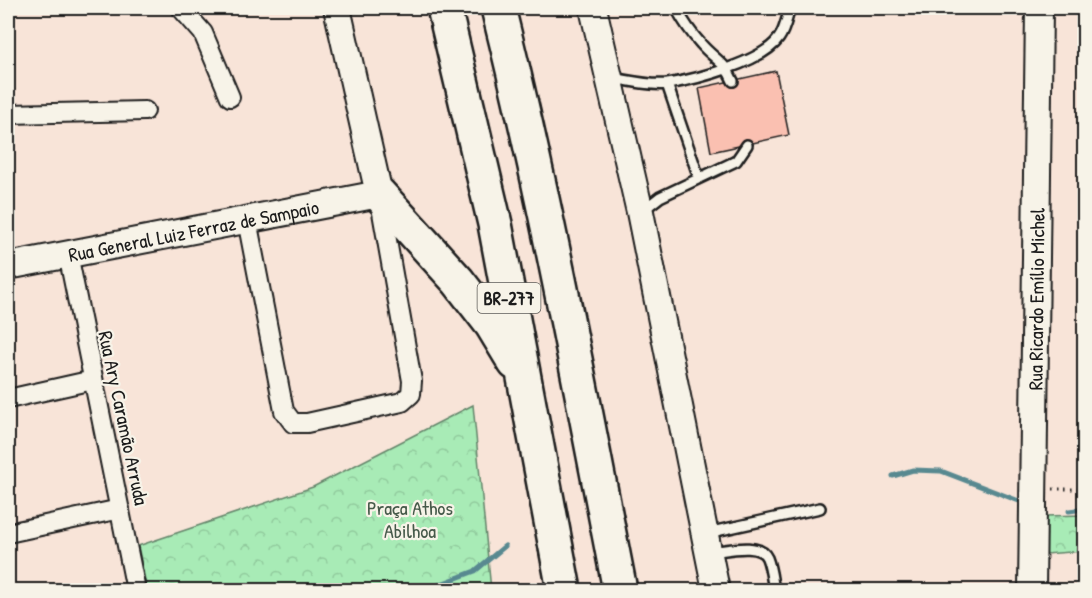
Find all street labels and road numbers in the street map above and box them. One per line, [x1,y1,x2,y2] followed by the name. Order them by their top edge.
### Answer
[66,192,321,267] street label: Rua General Luiz Ferraz de Sampaio
[1021,207,1050,390] street label: Rua Ricardo Emílio Michel
[478,283,540,313] road number: BR-277
[92,328,156,508] street label: Rua Ary Caramão Arruda

